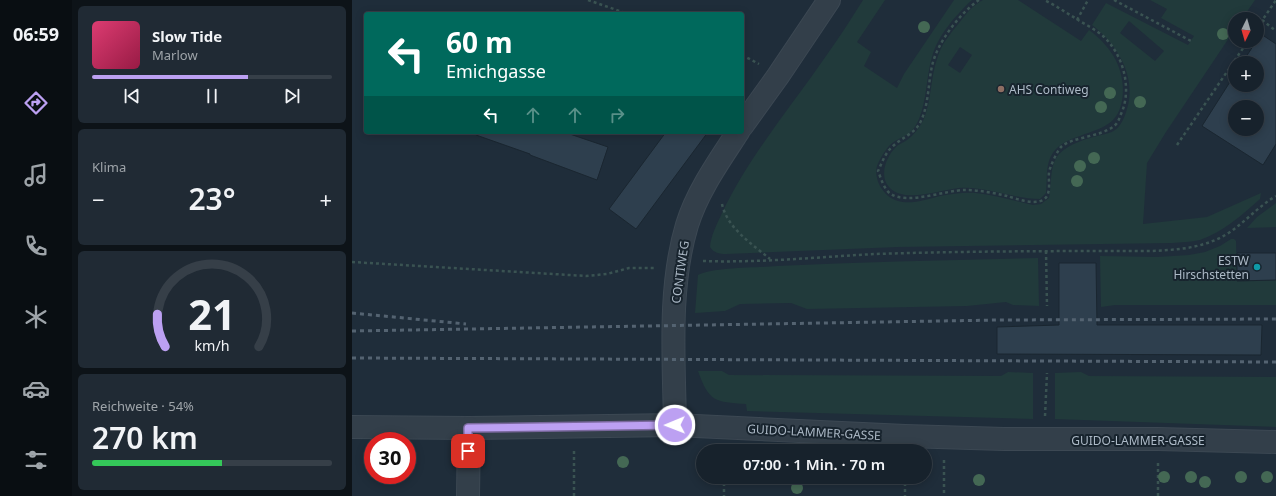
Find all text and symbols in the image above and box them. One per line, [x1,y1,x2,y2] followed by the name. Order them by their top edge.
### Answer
[1228,12,1264,48] north arrow
[1228,12,1264,136] map controls
[13,22,59,46] text: 06:59
[446,23,513,61] text: 60 m
[152,26,222,46] text: Slow Tide
[380,28,432,80] icon: left
[152,46,198,64] text: Marlow
[1228,56,1264,92] button: +
[446,59,546,83] text: Emichgasse
[1009,81,1089,98] place label: AHS Contiweg
[996,84,1006,94] marker: AHS Contiweg
[121,85,143,107] icon: previous
[201,85,223,107] icon: pause
[281,85,303,107] icon: next
[22,89,50,117] icon: directions
[1228,100,1264,136] button: −
[480,104,502,126] icon: left
[522,104,544,126] icon: ahead
[564,104,586,126] icon: ahead
[606,104,628,126] icon: right
[92,158,126,176] text: Klima
[22,161,50,189] icon: music
[188,178,236,219] text: 23°
[92,184,105,214] text: −
[319,184,332,214] text: +
[22,232,50,260] icon: phone
[667,240,693,304] street label: CONTIWEG
[1173,252,1249,283] place label: ESTW Hirschstetten
[1252,262,1262,272] marker: ESTW Hirschstetten
[188,286,236,342] text: 21
[22,303,50,331] icon: climate
[194,336,230,355] text: km/h
[22,375,50,403] icon: car
[92,397,194,415] text: Reichweite · 54%
[654,404,696,446] position arrow
[92,417,198,458] text: 270 km
[747,420,881,444] street label: GUIDO-LAMMER-GASSE
[364,432,416,484] speed limit sign: 30
[1071,432,1205,449] street label: GUIDO-LAMMER-GASSE
[451,434,485,468] pin
[457,440,479,462] icon: arrive
[22,446,50,474] icon: filters
[743,454,885,474] text: 07:00 · 1 Min. · 70 m

